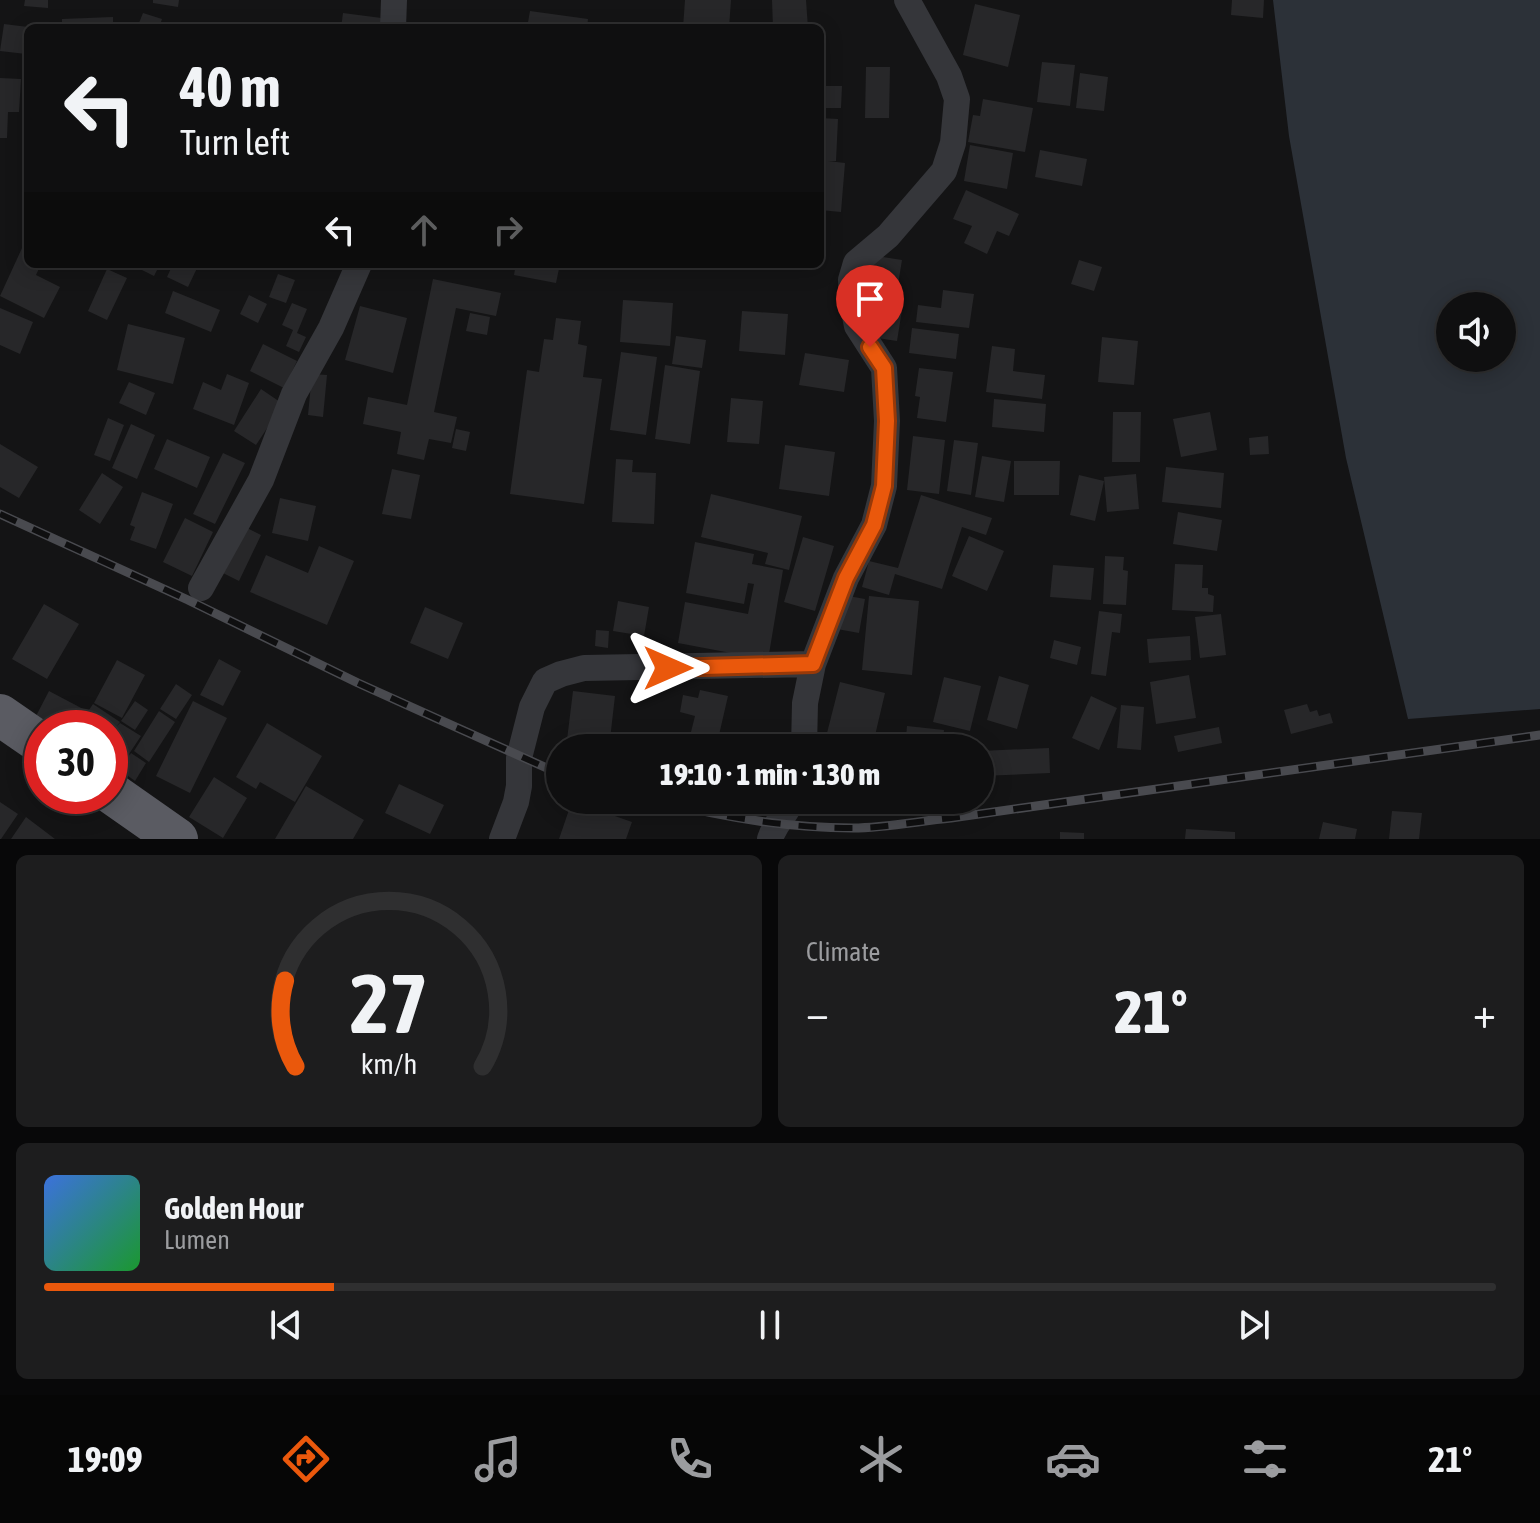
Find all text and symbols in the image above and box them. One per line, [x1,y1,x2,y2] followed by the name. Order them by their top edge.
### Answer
[180,55,281,119] text: 40 m
[48,56,152,160] icon: left
[180,121,290,163] text: Turn left
[318,208,362,252] icon: left
[402,208,446,252] icon: ahead
[486,208,530,252] icon: right
[836,265,904,347] pin
[848,277,892,321] icon: arrive
[1436,292,1516,372] map controls
[1436,292,1516,372] button: sound
[626,626,710,710] position arrow
[24,710,128,814] speed limit sign: 30
[660,757,880,791] text: 19:10 · 1 min · 130 m
[806,937,880,967] text: Climate
[350,955,428,1051] text: 27
[1115,977,1187,1046] text: 21°
[806,987,829,1037] text: −
[1473,987,1496,1037] text: +
[361,1047,417,1080] text: km/h
[164,1191,303,1225] text: Golden Hour
[164,1225,230,1255] text: Lumen
[264,1303,308,1347] icon: previous
[748,1303,792,1347] icon: pause
[1232,1303,1276,1347] icon: next
[278,1431,334,1487] icon: directions
[470,1431,526,1487] icon: music
[662,1431,718,1487] icon: phone
[853,1431,909,1487] icon: climate
[1045,1431,1101,1487] icon: car
[1237,1431,1293,1487] icon: filters
[68,1438,143,1480] text: 19:09
[1428,1438,1472,1480] text: 21°

